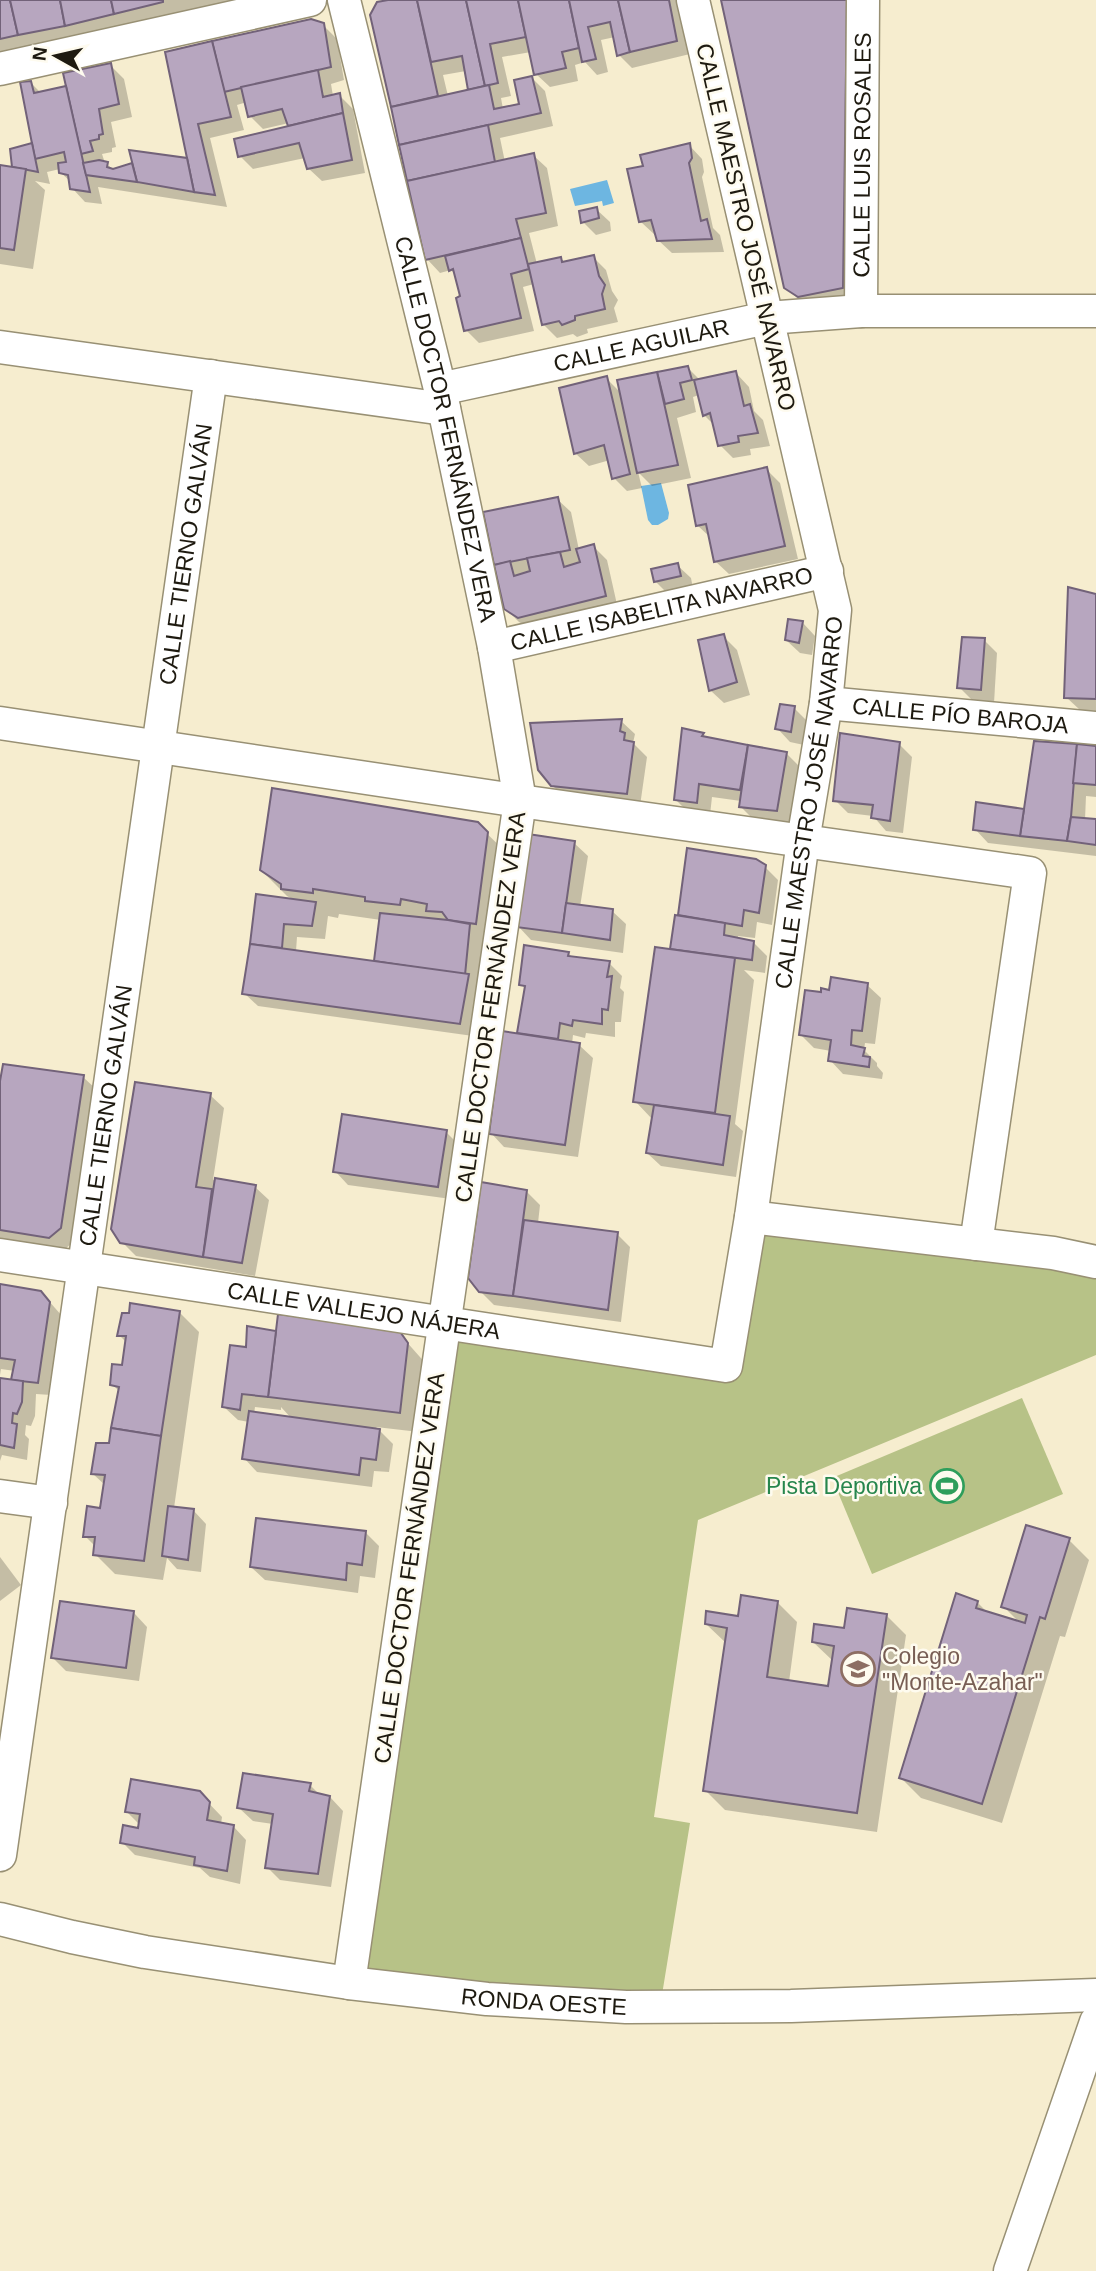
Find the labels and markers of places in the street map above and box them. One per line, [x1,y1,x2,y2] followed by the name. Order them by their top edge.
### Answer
[928,1467,966,1505] sports icon: Pista Deportiva
[766,1473,922,1499] place label: Pista Deportiva
[882,1643,1043,1695] place label: Colegio "Monte-Azahar"
[839,1650,877,1688] school or university icon: Colegio "Monte-Azahar"

